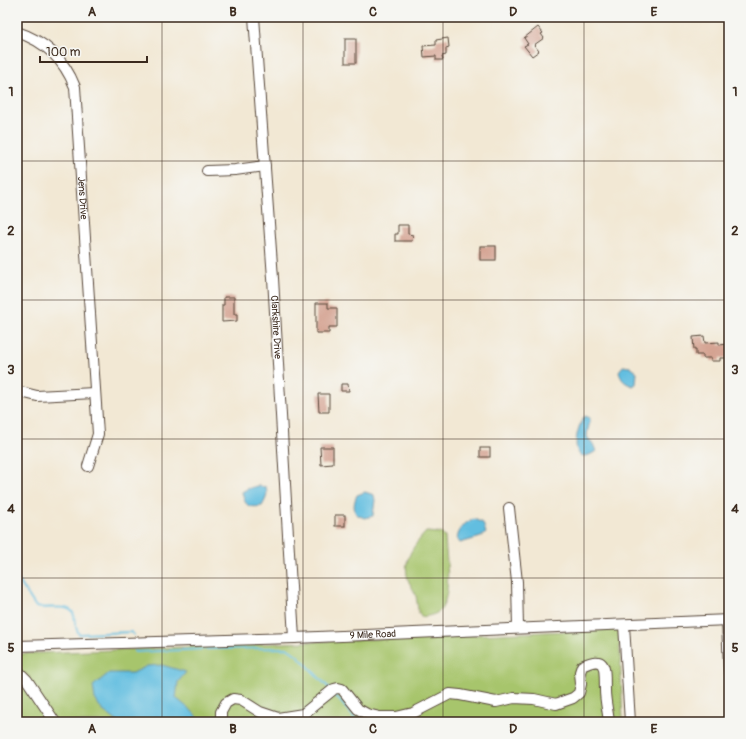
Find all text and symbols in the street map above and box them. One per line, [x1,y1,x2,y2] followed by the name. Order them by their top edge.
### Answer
[88,4,97,20] text: A
[229,4,237,20] text: B
[369,4,377,20] text: C
[509,4,517,20] text: D
[651,4,658,20] text: E
[40,38,147,64] scale bar
[46,45,81,60] text: 100 m
[8,84,14,100] text: 1
[732,84,738,100] text: 1
[75,176,90,220] street label: Jens Drive
[7,223,15,239] text: 2
[731,223,739,239] text: 2
[268,295,284,360] street label: Clarkshire Drive
[7,362,15,378] text: 3
[731,362,739,378] text: 3
[7,501,15,517] text: 4
[731,501,739,517] text: 4
[349,628,396,642] street label: 9 Mile Road
[7,640,15,656] text: 5
[731,640,739,656] text: 5
[88,721,97,737] text: A
[229,721,237,737] text: B
[369,721,377,737] text: C
[509,721,517,737] text: D
[651,721,658,737] text: E

